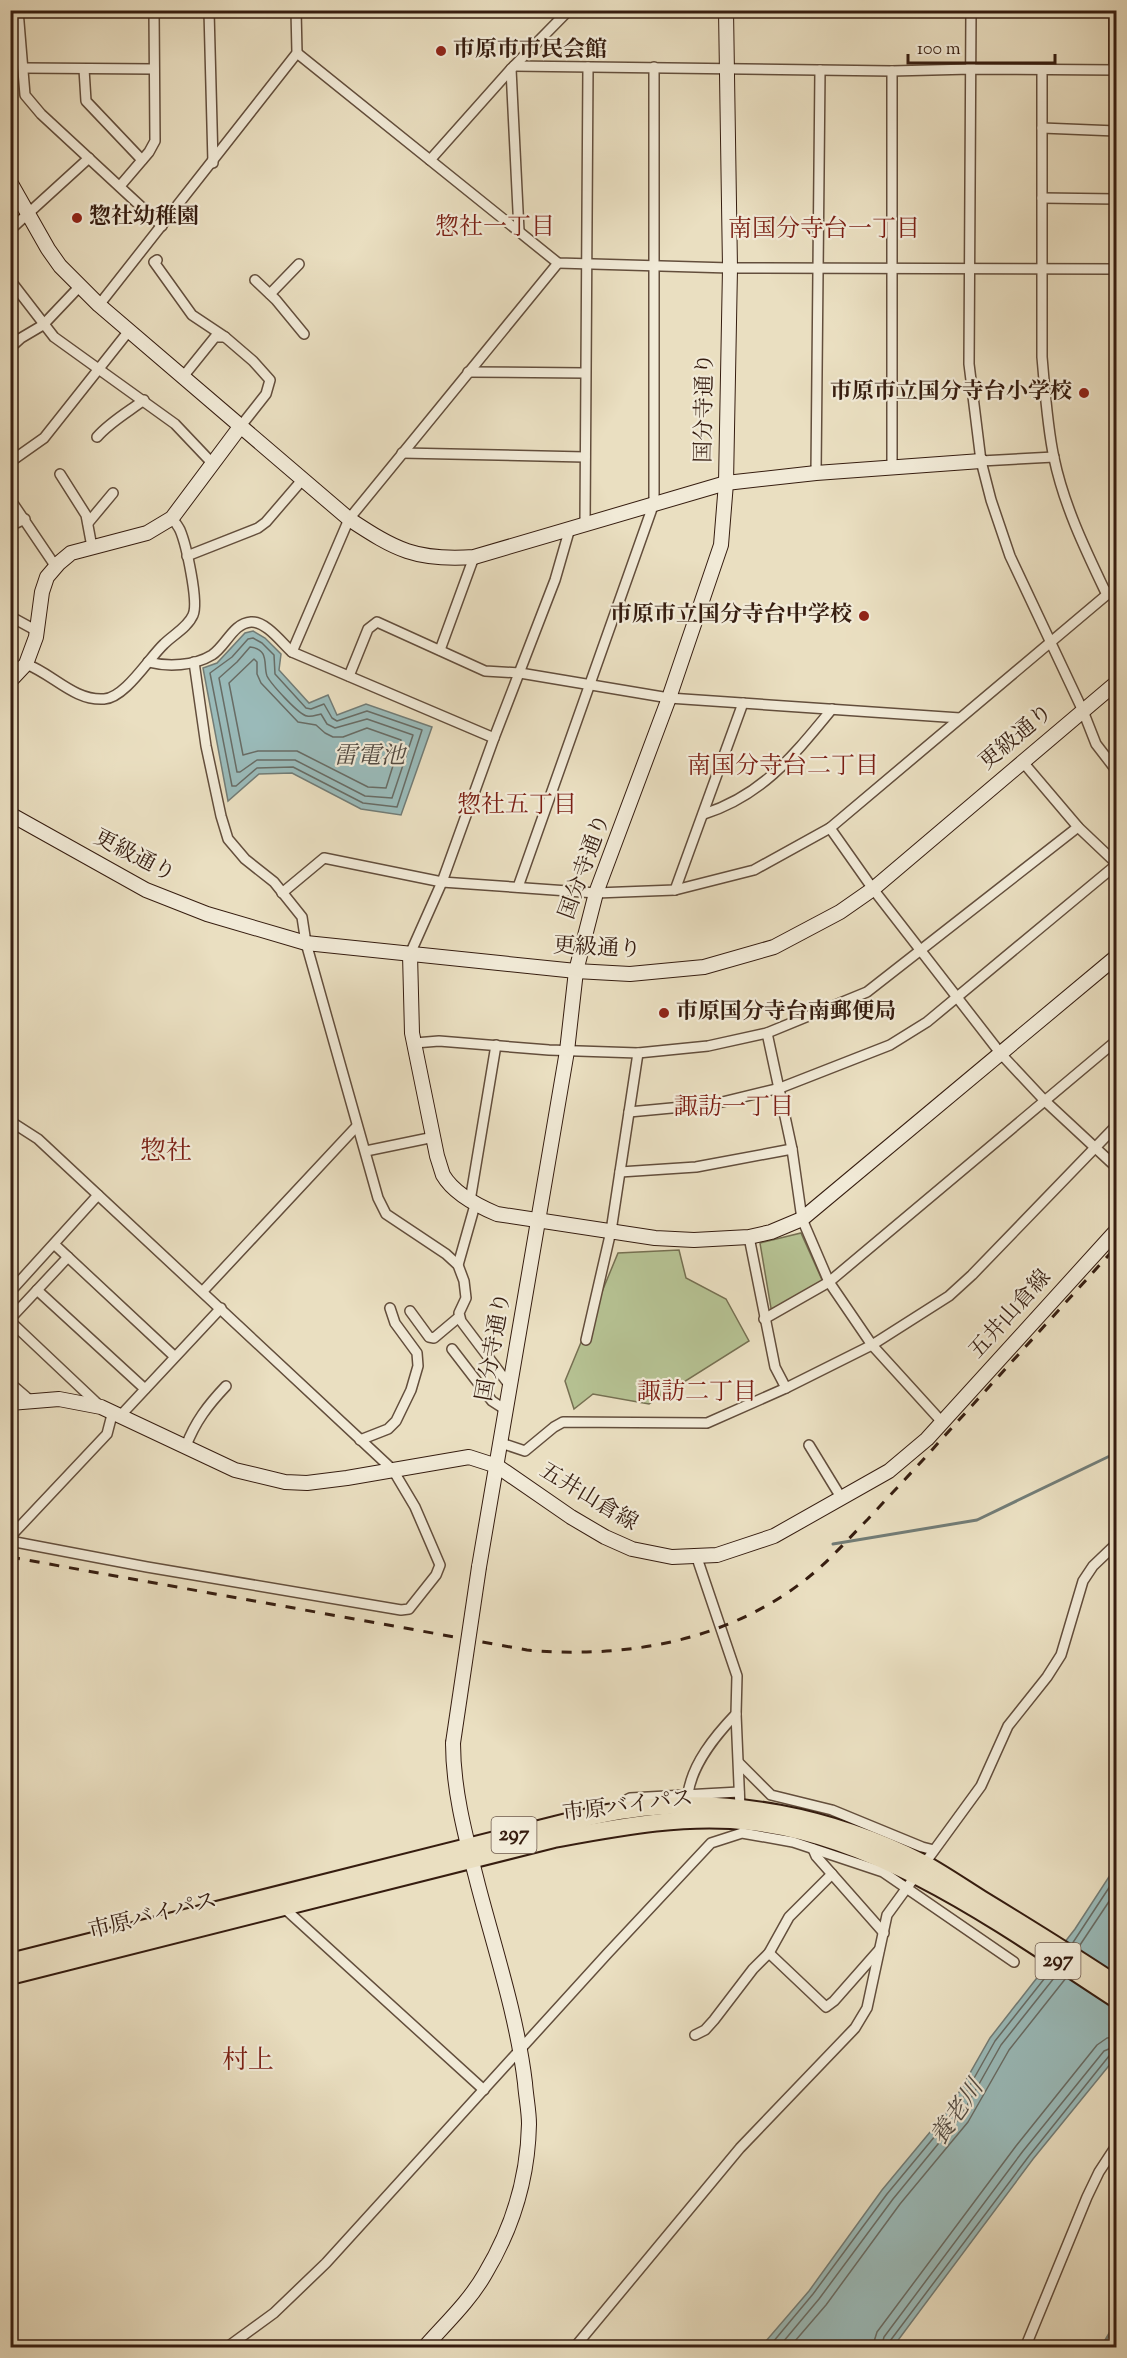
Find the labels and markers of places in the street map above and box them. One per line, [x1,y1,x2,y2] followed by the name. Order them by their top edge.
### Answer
[453,35,607,67] place label: 市原市市民会館
[434,44,448,58] marker: 市原市市民会館
[89,202,199,234] place label: 惣社幼稚園
[70,211,84,225] marker: 惣社幼稚園
[830,377,1072,409] place label: 市原市立国分寺台小学校
[1077,386,1091,400] marker: 市原市立国分寺台小学校
[610,600,852,632] place label: 市原市立国分寺台中学校
[857,609,871,623] marker: 市原市立国分寺台中学校
[676,997,896,1029] place label: 市原国分寺台南郵便局
[657,1006,671,1020] marker: 市原国分寺台南郵便局

